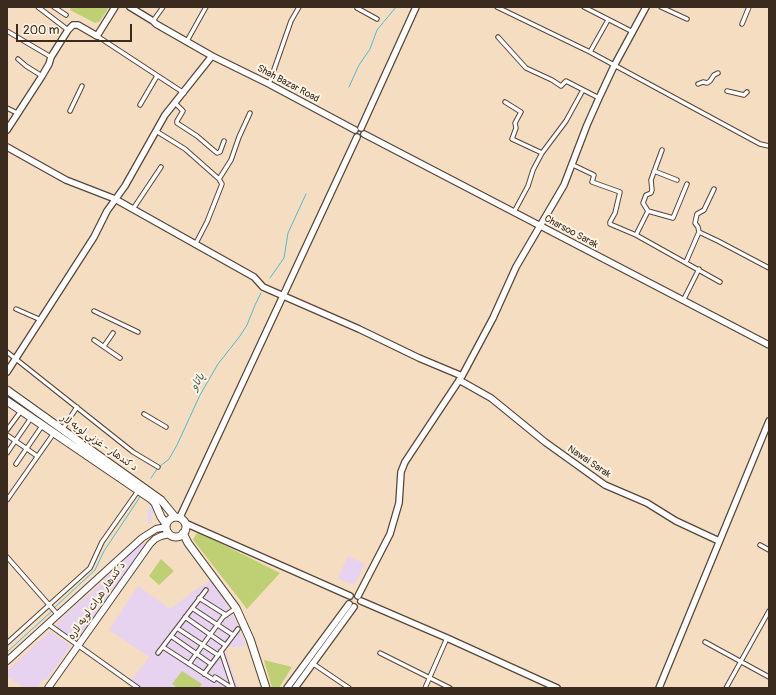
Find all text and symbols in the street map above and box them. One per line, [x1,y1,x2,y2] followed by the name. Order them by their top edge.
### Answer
[18,16,134,42] scale bar
[23,23,59,38] text: 200 m
[255,63,321,105] street label: Shah Bazar Road
[542,213,600,251] street label: Charsoo Sarak
[188,371,208,393] water label: پاتاو
[58,412,140,474] street label: د کندهار - غزني لويه لار
[565,443,613,481] street label: Nawai Sarak
[66,560,128,642] street label: د کندهار هرات لویه لاره

